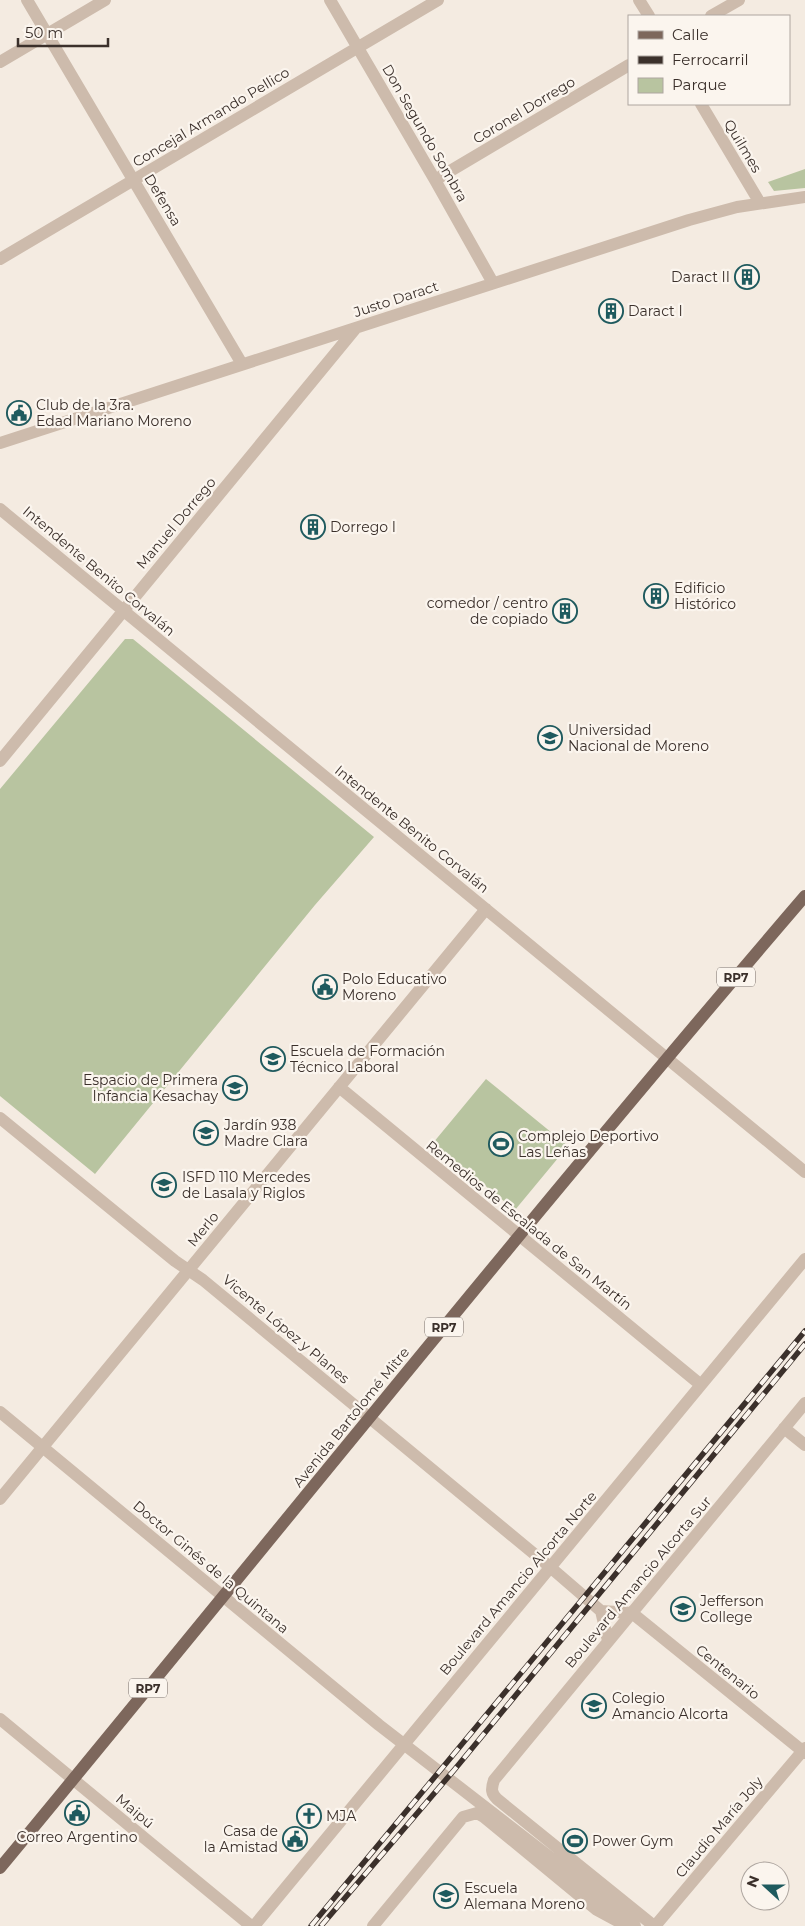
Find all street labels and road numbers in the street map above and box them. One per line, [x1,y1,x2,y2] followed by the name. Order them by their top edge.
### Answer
[378,61,472,205] street label: Don Segundo Sombra
[129,63,293,171] street label: Concejal Armando Pellico
[470,72,579,148] street label: Coronel Dorrego
[720,116,766,176] street label: Quilmes
[140,171,186,229] street label: Defensa
[350,277,441,321] street label: Justo Daract
[132,473,220,573] street label: Manuel Dorrego
[19,502,179,640] street label: Intendente Benito Corvalán
[331,761,493,897] street label: Intendente Benito Corvalán
[717,968,755,986] road number: RP7
[422,1136,636,1314] street label: Remedios de Escalada de San Martín
[183,1208,223,1250] street label: Merlo
[219,1271,353,1387] street label: Vicente López y Planes
[425,1318,463,1336] road number: RP7
[289,1343,413,1491] street label: Avenida Bartolomé Mitre
[436,1487,600,1679] street label: Boulevard Amancio Alcorta Norte
[561,1492,715,1672] street label: Boulevard Amancio Alcorta Sur
[129,1497,293,1637] street label: Doctor Ginés de la Quintana
[692,1641,764,1703] street label: Centenario
[129,1679,167,1698] road number: RP7
[671,1772,767,1881] street label: Claudio María Joly
[112,1790,158,1832] street label: Maipú

